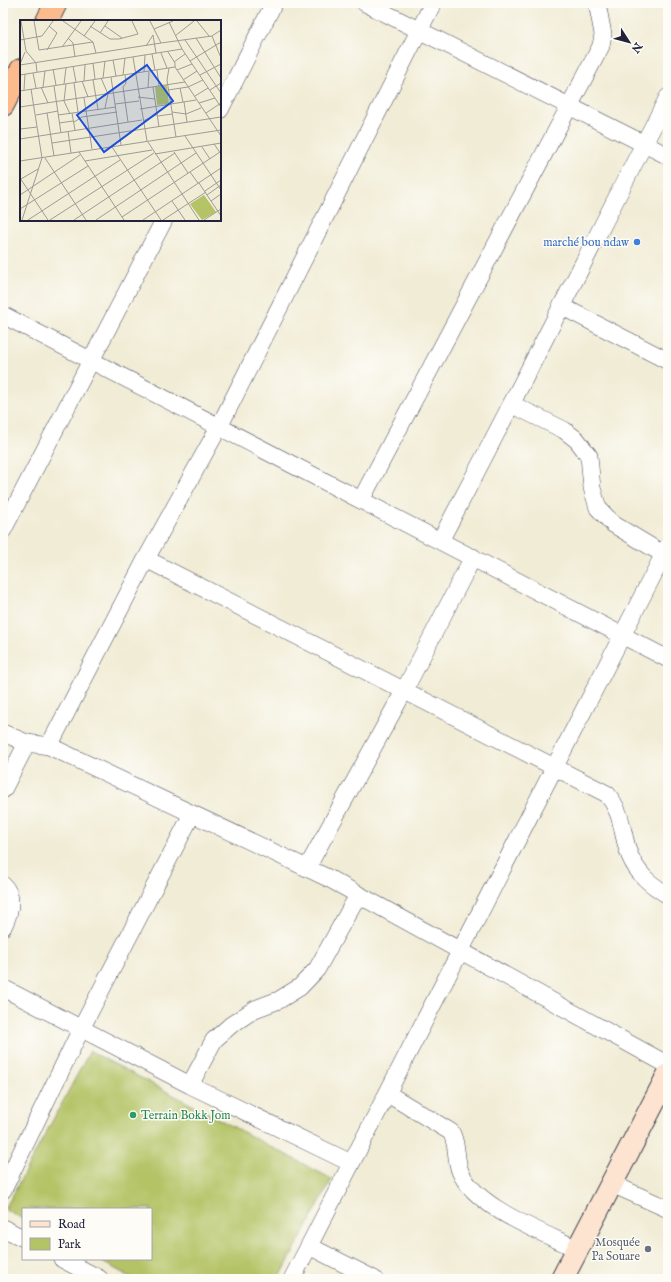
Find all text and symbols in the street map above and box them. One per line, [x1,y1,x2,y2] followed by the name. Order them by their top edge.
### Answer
[20,20,221,221] inset map
[609,22,649,62] north arrow
[628,39,645,56] text: N
[543,235,630,250] place label: marché bou ndaw
[632,237,642,247] marker: marché bou ndaw
[141,1108,231,1124] place label: Terrain Bokk Jom
[128,1110,138,1120] marker: Terrain Bokk Jom
[22,1208,152,1260] legend
[58,1217,86,1232] text: Road
[591,1235,640,1264] place label: Mosquée Pa Souare
[58,1237,81,1252] text: Park
[643,1244,653,1254] marker: Mosquée Pa Souare

